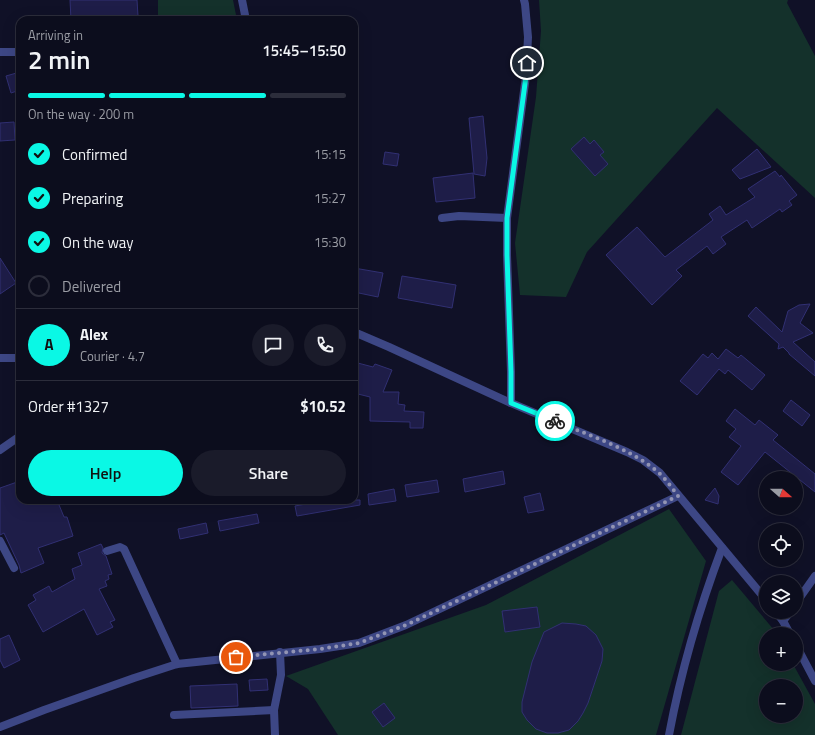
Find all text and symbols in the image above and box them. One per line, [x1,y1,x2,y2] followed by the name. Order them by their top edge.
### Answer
[28,25,83,45] text: Arriving in
[262,39,346,62] text: 15:45–15:50
[28,40,91,79] text: 2 min
[510,46,544,80] pin
[516,52,538,74] icon: home
[28,104,134,124] text: On the way · 200 m
[28,143,50,165] icon: check
[62,143,127,166] text: Confirmed
[314,144,346,164] text: 15:15
[28,187,50,209] icon: check
[62,187,123,210] text: Preparing
[314,188,346,208] text: 15:27
[28,231,50,253] icon: check
[62,231,134,254] text: On the way
[314,232,346,252] text: 15:30
[62,275,121,298] text: Delivered
[80,323,108,346] text: Alex
[252,324,294,366] button: chat
[304,324,346,366] button: phone
[44,333,54,356] text: A
[80,346,145,366] text: Courier · 4.7
[28,395,109,418] text: Order #1327
[300,395,346,418] text: $10.52
[535,401,575,441] courier
[544,410,566,432] icon: bike
[28,450,183,496] button: Help
[191,450,346,496] button: Share
[759,471,803,515] north arrow
[759,471,803,723] map controls
[759,523,803,567] button: locate
[759,575,803,619] button: layers
[759,627,803,671] button: +
[219,640,253,674] pin
[225,646,247,668] icon: bag
[759,679,803,723] button: −

